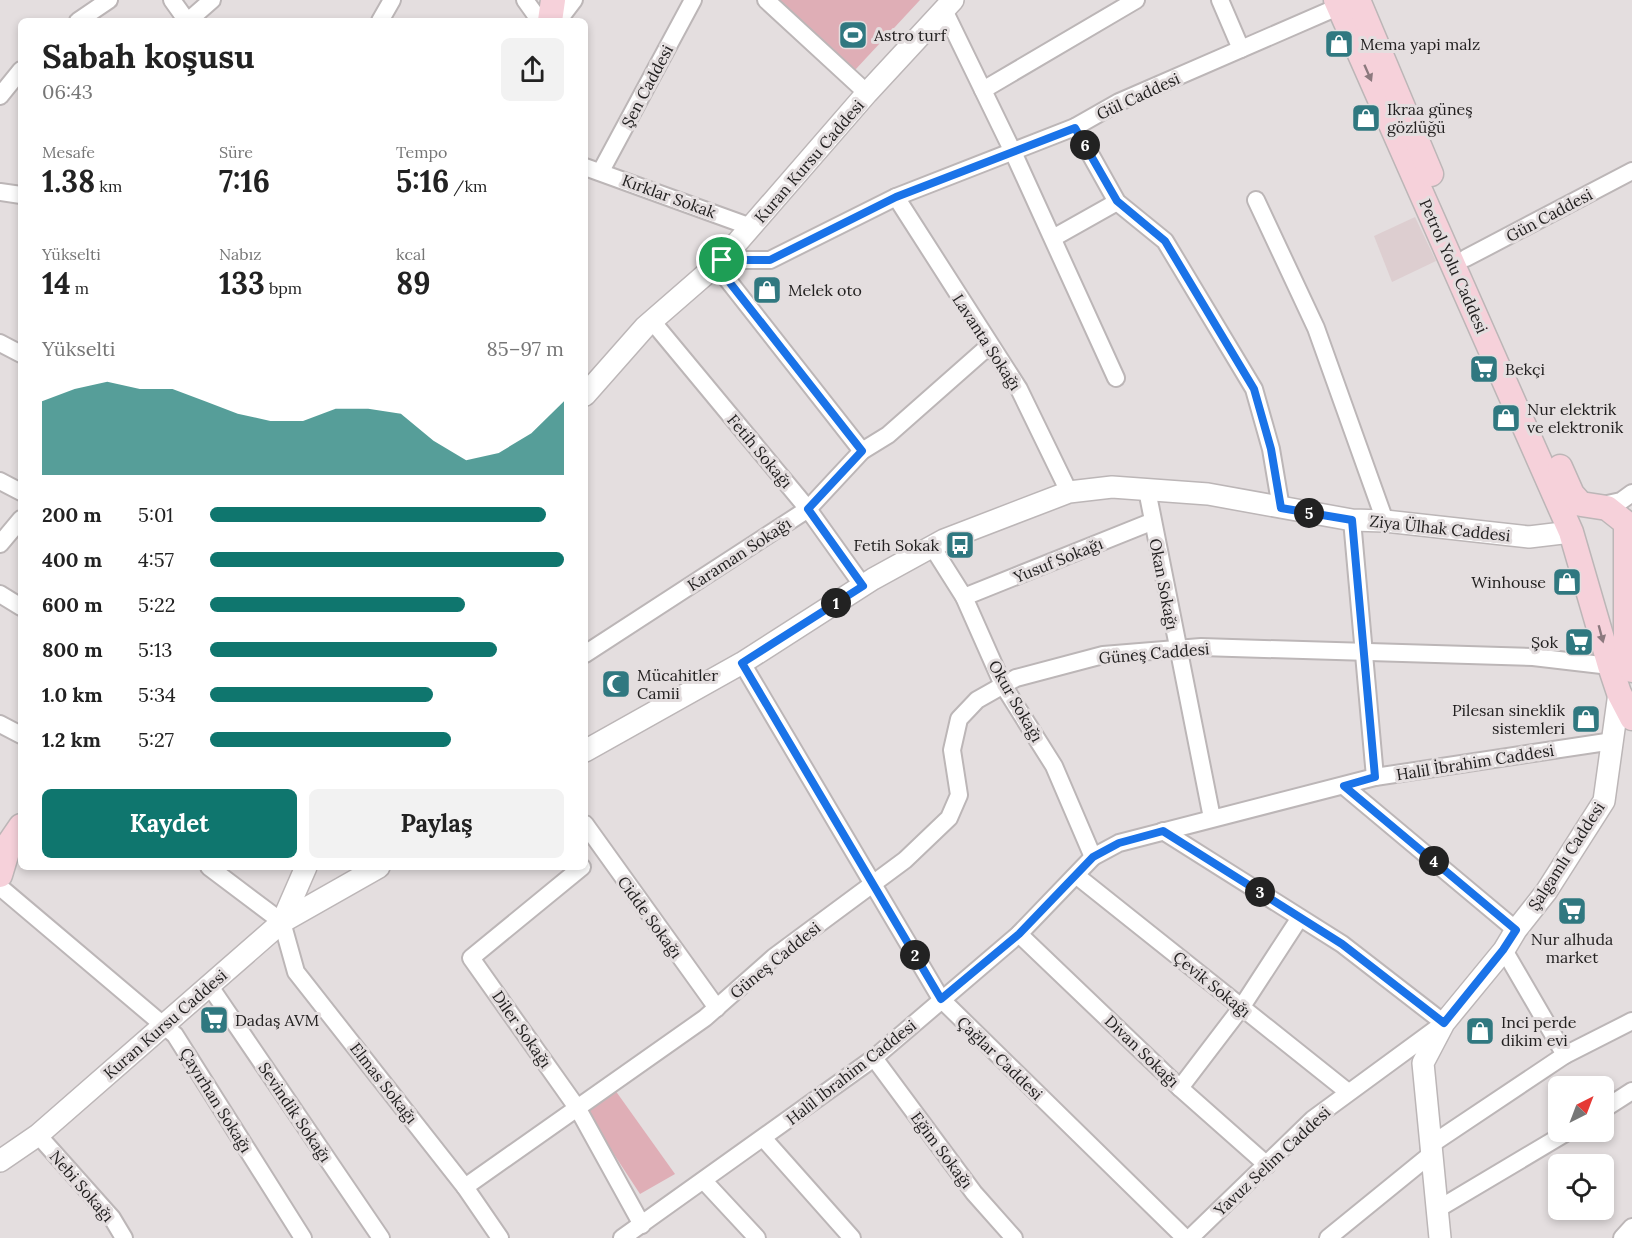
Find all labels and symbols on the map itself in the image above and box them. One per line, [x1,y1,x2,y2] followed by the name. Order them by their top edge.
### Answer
[837,19,869,51] sports icon: Astro turf
[873,25,948,45] place label: Astro turf
[1323,28,1355,60] shop icon: Mema yapi malz
[1360,34,1480,54] place label: Mema yapi malz
[617,41,677,131] street label: Şen Caddesi
[1364,64,1373,81] one-way arrow
[1093,68,1183,124] street label: Gül Caddesi
[750,95,868,227] street label: Kuran Kursu Caddesi
[1387,99,1473,137] place label: Ikraa güneş gözlüğü
[1350,102,1382,134] shop icon: Ikraa güneş gözlüğü
[1070,130,1100,160] pin: 6
[619,170,719,222] street label: Kırklar Sokak
[1502,184,1596,246] street label: Gün Caddesi
[1415,196,1493,336] street label: Petrol Yolu Caddesi
[696,234,747,285] pin
[751,274,783,306] shop icon: Melek oto
[788,280,862,300] place label: Melek oto
[948,290,1026,394] street label: Lavanta Sokağı
[1468,353,1500,385] supermarket icon: Bekçi
[1505,359,1545,379] place label: Bekçi
[1527,399,1624,437] place label: Nur elektrik ve elektronik
[1490,402,1522,434] shop icon: Nur elektrik ve elektronik
[723,410,797,492] street label: Fetih Sokağı
[1294,498,1324,528] pin: 5
[1369,511,1511,545] street label: Ziya Ülhak Caddesi
[683,513,795,595] street label: Karaman Sokağı
[944,529,976,561] bus stop icon: Fetih Sokak
[1010,533,1106,587] street label: Yusuf Sokağı
[854,535,939,555] place label: Fetih Sokak
[1145,537,1183,631] street label: Okan Sokağı
[1551,566,1583,598] shop icon: Winhouse
[1471,572,1546,592] place label: Winhouse
[821,588,851,618] pin: 1
[1597,625,1607,644] one-way arrow
[1563,626,1595,658] supermarket icon: Şok
[1531,632,1558,652] place label: Şok
[1098,638,1210,668] street label: Güneş Caddesi
[985,657,1047,745] street label: Okur Sokağı
[637,665,718,703] place label: Mücahitler Camii
[600,668,632,700] mosque icon: Mücahitler Camii
[1452,700,1565,738] place label: Pilesan sineklik sistemleri
[1570,703,1602,735] shop icon: Pilesan sineklik sistemleri
[1395,740,1555,784] street label: Halil İbrahim Caddesi
[1523,798,1609,914] street label: Şalgamlı Caddesi
[1419,846,1449,876] pin: 4
[613,872,687,962] street label: Cidde Sokağı
[1245,877,1275,907] pin: 3
[1556,895,1588,927] supermarket icon: Nur alhuda market
[726,917,824,1003] street label: Güneş Caddesi
[1531,929,1613,967] place label: Nur alhuda market
[900,940,930,970] pin: 2
[1169,947,1255,1021] street label: Çevik Sokağı
[99,965,231,1083] street label: Kuran Kursu Caddesi
[488,987,556,1071] street label: Diler Sokağı
[198,1004,230,1036] supermarket icon: Dadaş AVM
[235,1010,319,1030] place label: Dadaş AVM
[1101,1011,1183,1091] street label: Divan Sokağı
[953,1012,1047,1104] street label: Çağlar Caddesi
[1501,1012,1577,1050] place label: Inci perde dikim evi
[782,1015,920,1129] street label: Halil İbrahim Caddesi
[1464,1015,1496,1047] shop icon: Inci perde dikim evi
[346,1038,422,1128] street label: Elmas Sokağı
[176,1044,256,1156] street label: Çayırhan Sokağı
[254,1058,336,1166] street label: Sevindik Sokağı
[1548,1076,1614,1142] north arrow
[1209,1102,1334,1221] street label: Yavuz Selim Caddesi
[907,1108,977,1192] street label: Eğim Sokağı
[46,1146,118,1226] street label: Nebi Sokağı

